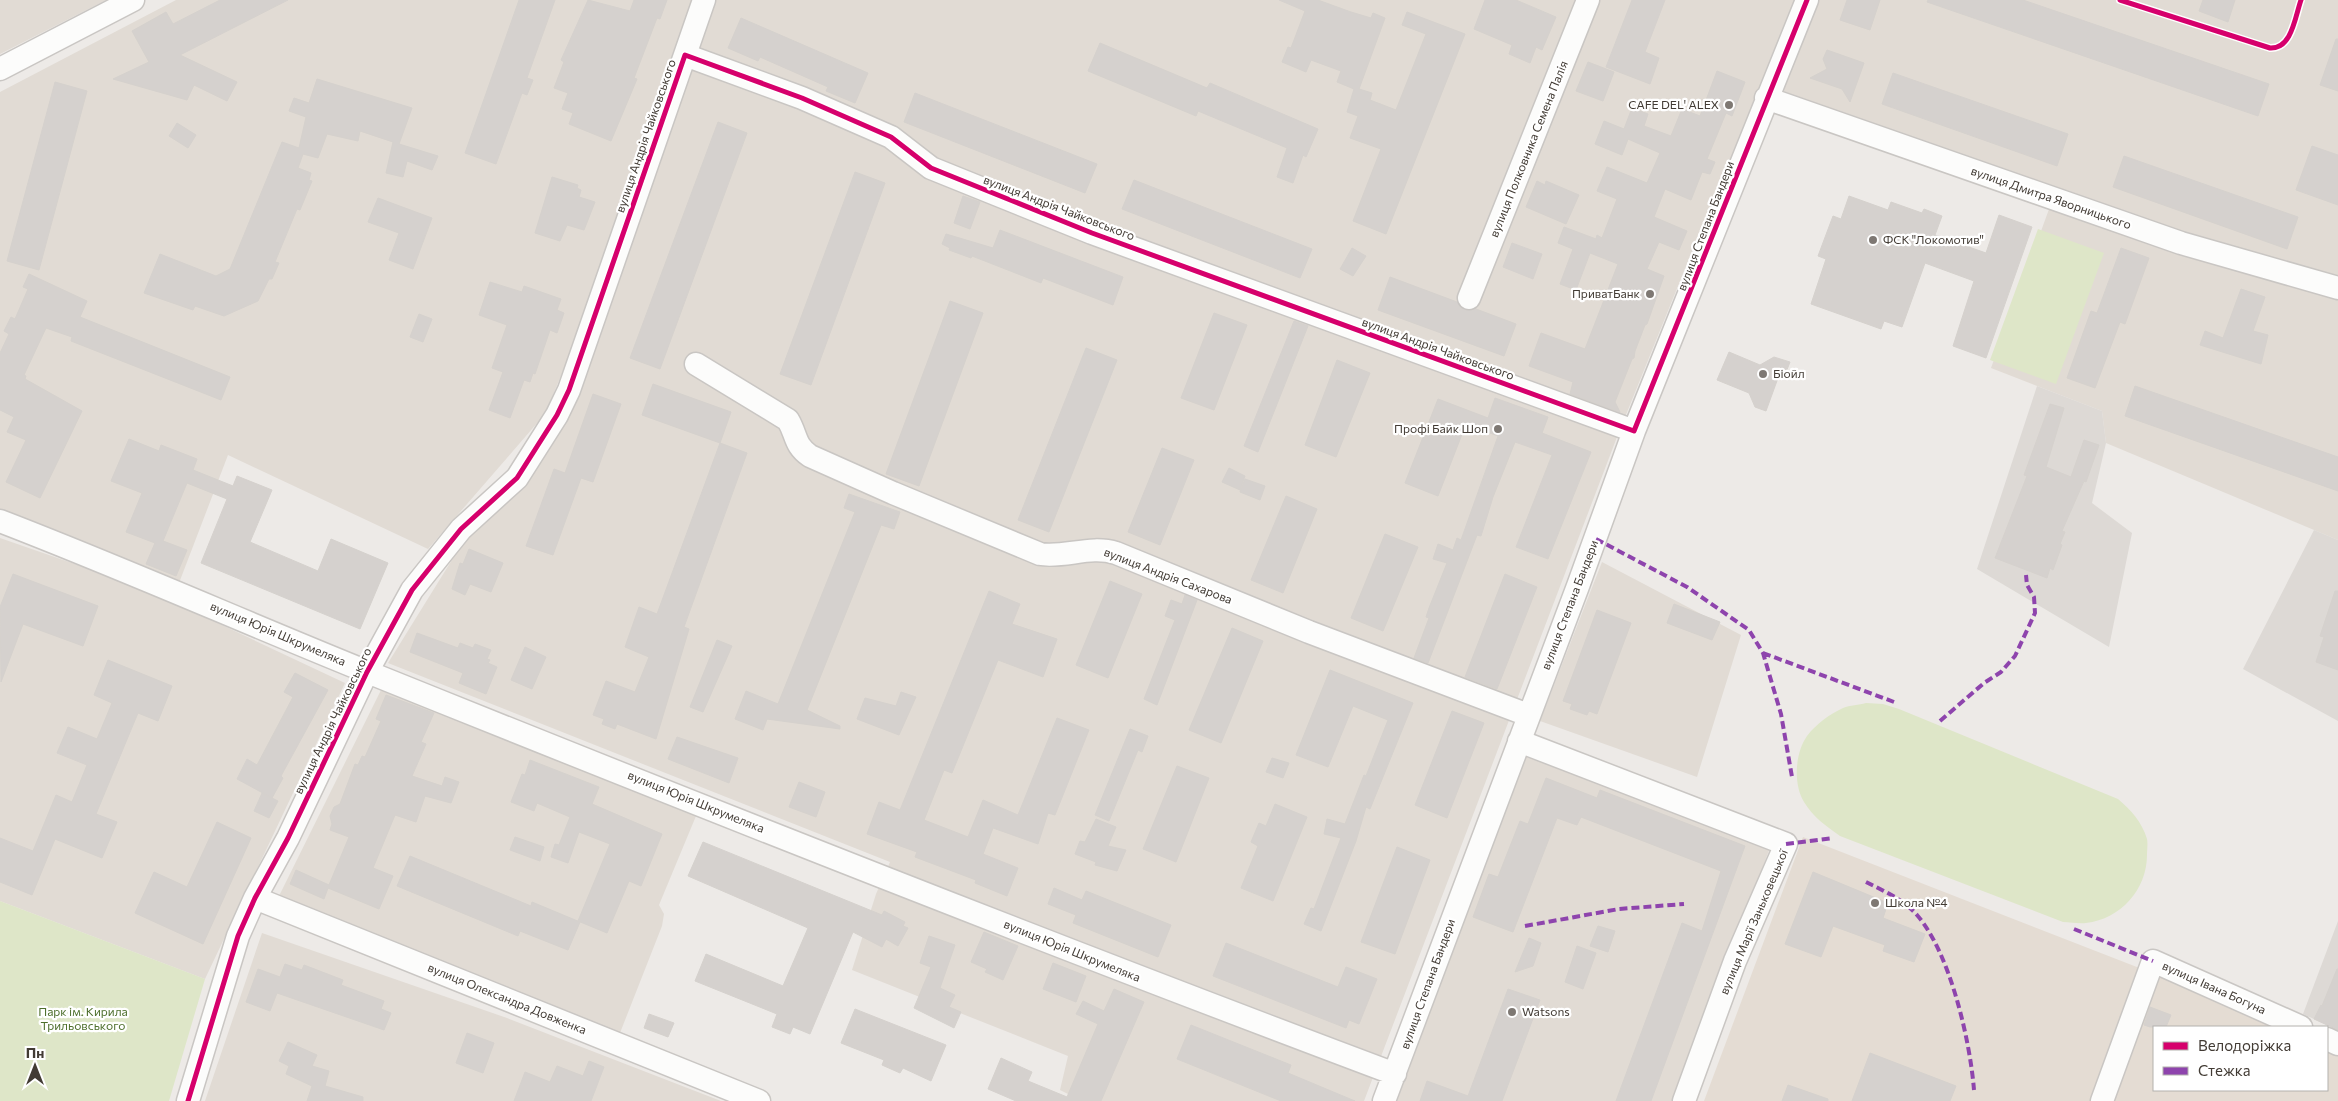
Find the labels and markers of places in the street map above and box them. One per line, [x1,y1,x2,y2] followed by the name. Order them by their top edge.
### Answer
[1628,97,1719,111] place label: CAFE DEL' ALEX
[1723,99,1735,111] marker: CAFE DEL' ALEX
[1883,232,1984,246] place label: ФСК "Локомотив"
[1867,234,1879,246] marker: ФСК "Локомотив"
[1572,286,1641,300] place label: ПриватБанк
[1644,288,1656,300] marker: ПриватБанк
[1773,366,1805,380] place label: Біойл
[1757,368,1769,380] marker: Біойл
[1394,421,1488,435] place label: Профі Байк Шоп
[1492,423,1504,435] marker: Профі Байк Шоп
[1885,895,1948,909] place label: Школа №4
[1869,897,1881,909] marker: Школа №4
[1522,1004,1570,1018] place label: Watsons
[1506,1006,1518,1018] marker: Watsons

